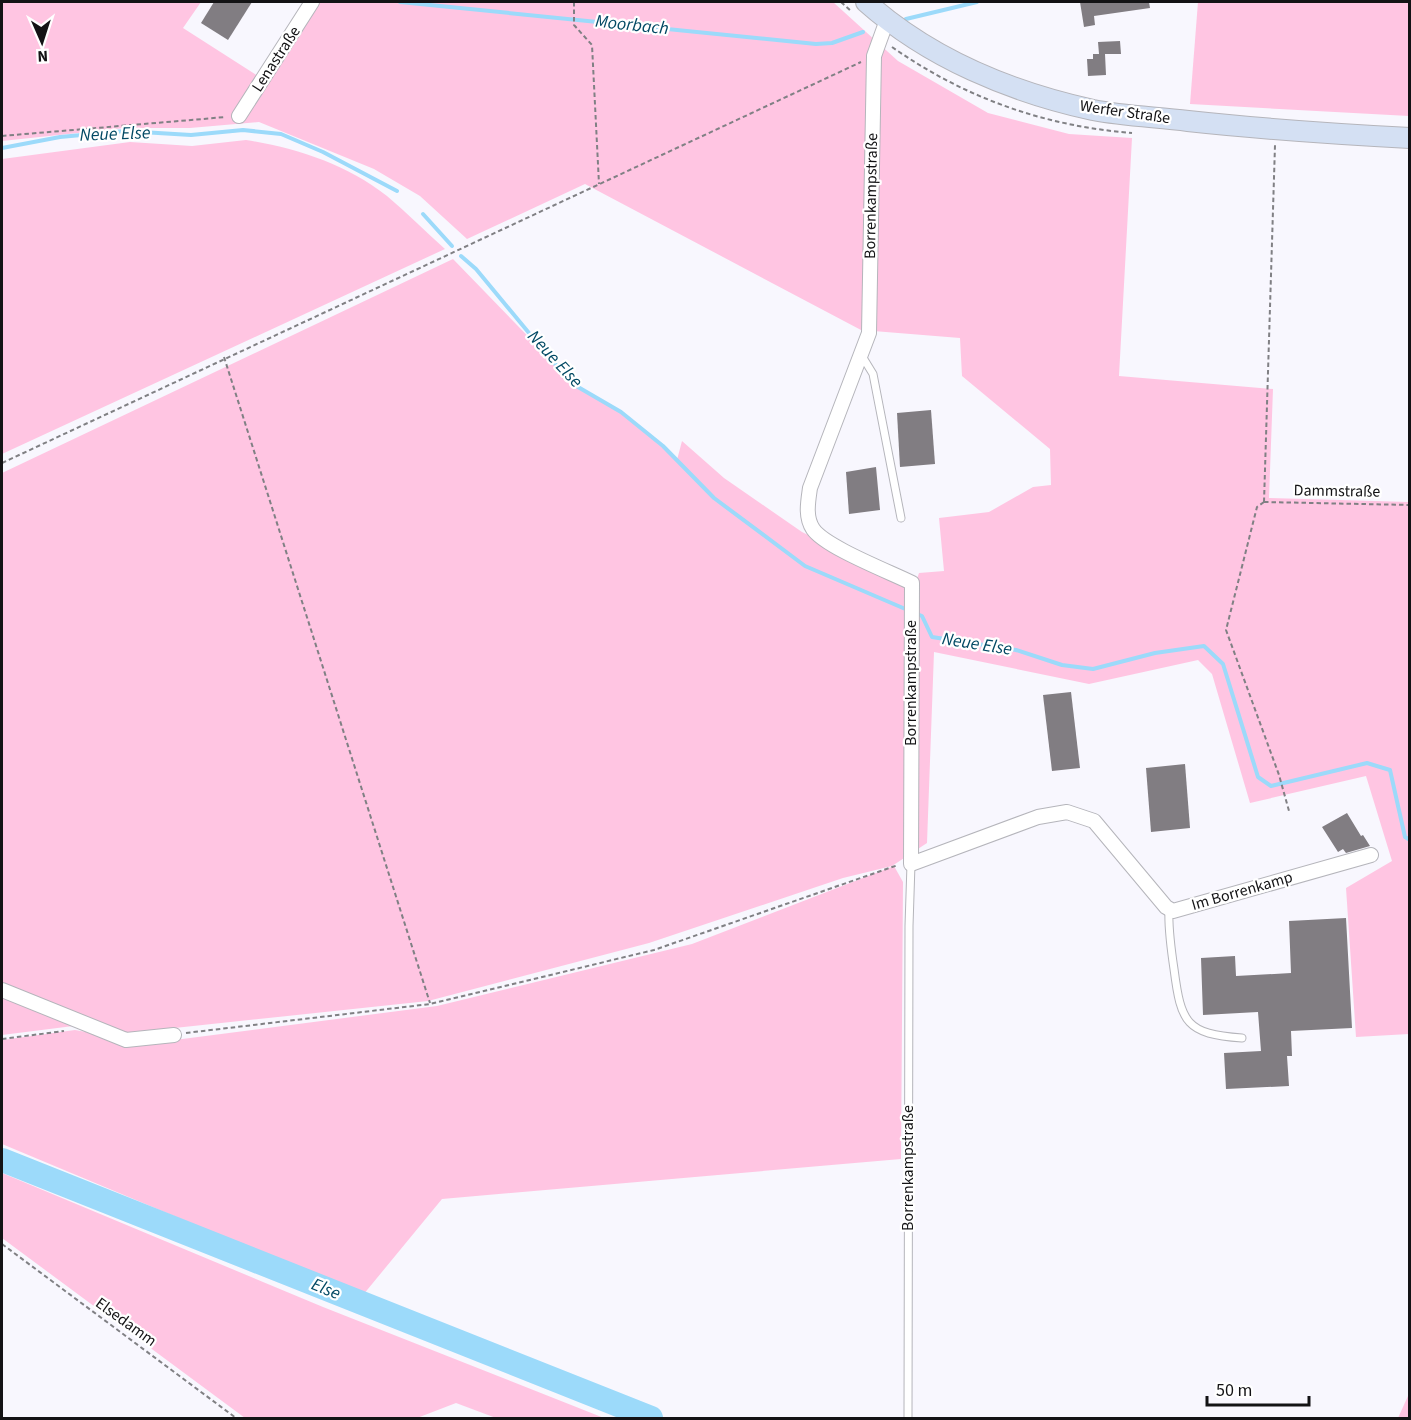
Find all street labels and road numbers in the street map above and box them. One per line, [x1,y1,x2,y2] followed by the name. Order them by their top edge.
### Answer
[246,22,306,96] street label: Lenastraße
[1078,95,1172,129] street label: Werfer Straße
[859,133,883,259] street label: Borrenkampstraße
[1294,479,1381,503] street label: Dammstraße
[900,620,922,746] street label: Borrenkampstraße
[1189,866,1295,916] street label: Im Borrenkamp
[897,1105,919,1231] street label: Borrenkampstraße
[91,1292,161,1352] street label: Elsedamm

